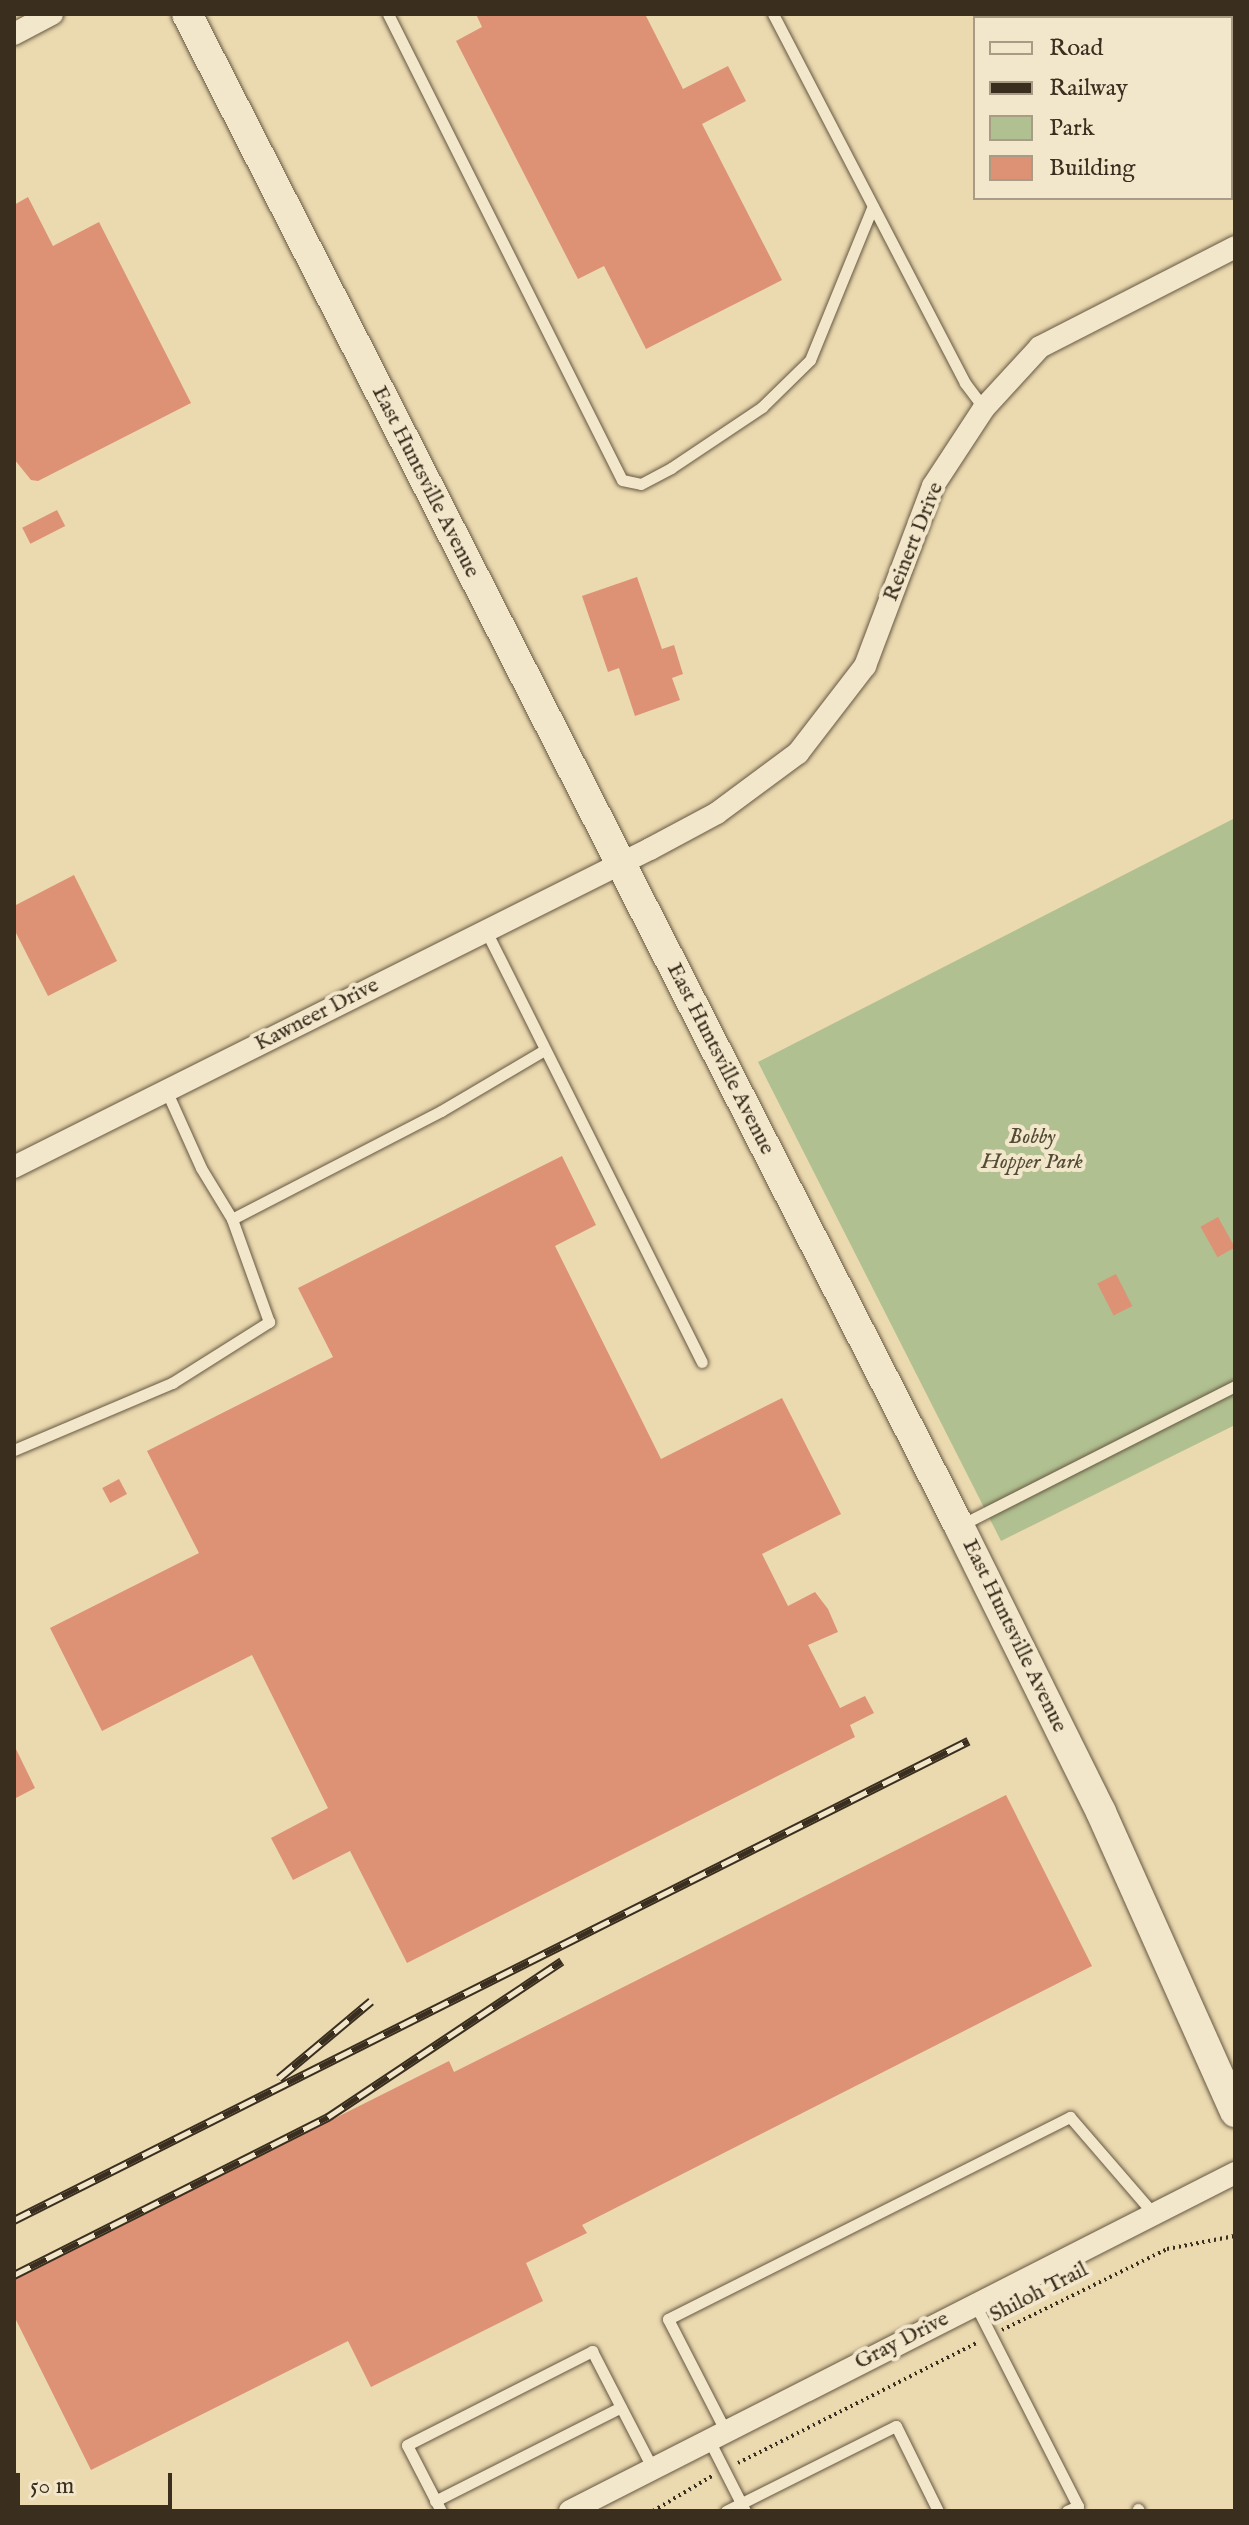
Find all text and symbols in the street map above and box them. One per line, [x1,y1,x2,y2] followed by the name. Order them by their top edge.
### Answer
[973,16,1233,200] legend
[1049,33,1103,64] text: Road
[1049,73,1128,104] text: Railway
[1049,113,1095,144] text: Park
[1049,153,1135,184] text: Building
[365,382,485,582] street label: East Huntsville Avenue
[878,479,950,605] street label: Reinert Drive
[660,959,780,1159] street label: East Huntsville Avenue
[251,972,383,1058] street label: Kawneer Drive
[981,1124,1083,1176] park label: Bobby Hopper Park
[956,1535,1072,1737] street label: East Huntsville Avenue
[985,2257,1093,2329] street label: Shiloh Trail
[851,2306,953,2376] street label: Gray Drive
[20,2457,176,2507] scale bar
[30,2471,74,2502] text: 50 m

